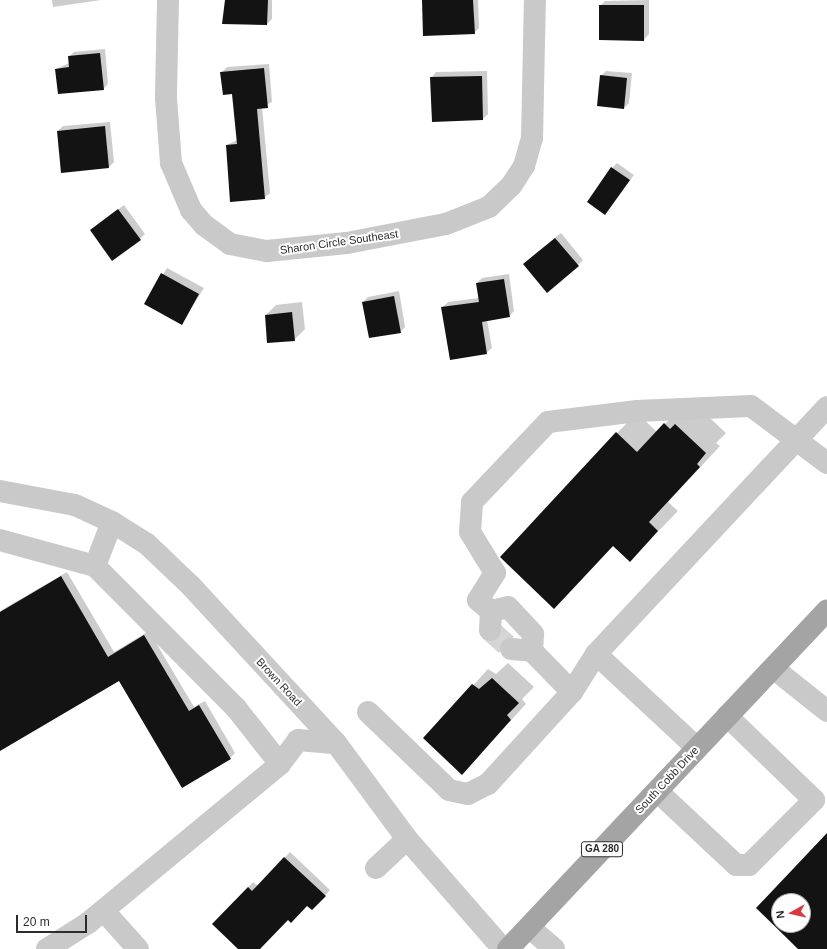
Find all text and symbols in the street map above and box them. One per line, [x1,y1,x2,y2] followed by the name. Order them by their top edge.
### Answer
[279,227,399,257] street label: Sharon Circle Southeast
[254,655,304,709] street label: Brown Road
[633,744,701,816] street label: South Cobb Drive
[580,841,624,857] road number: GA 280
[771,893,811,933] north arrow
[18,907,89,933] scale bar
[774,910,787,919] text: N
[23,915,50,929] text: 20 m

